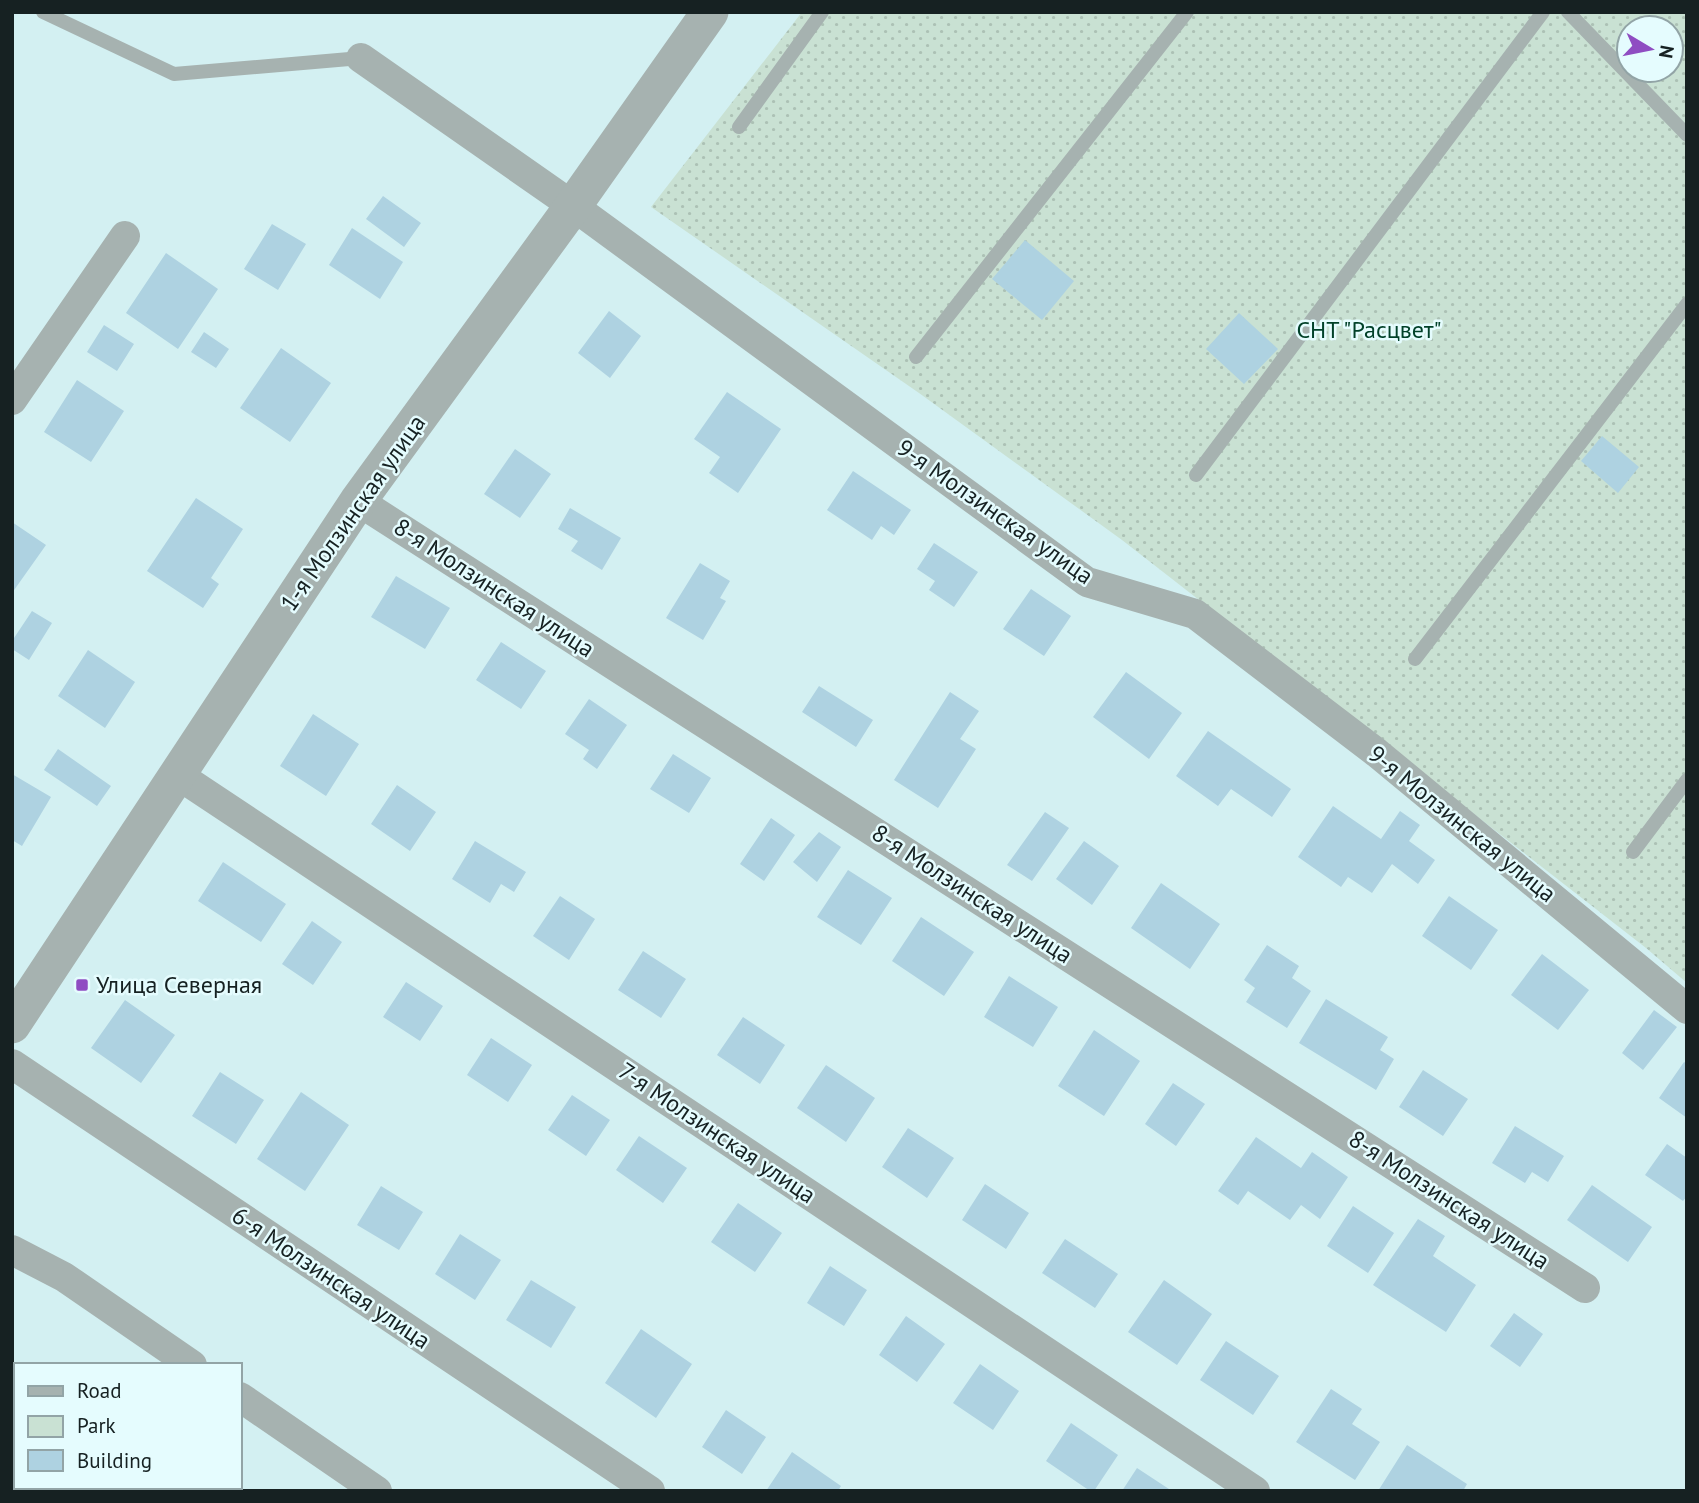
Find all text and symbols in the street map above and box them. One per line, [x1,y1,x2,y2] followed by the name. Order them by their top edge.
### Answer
[1615,14,1685,84] north arrow
[1654,44,1680,60] text: N
[1296,314,1442,345] park label: СНТ "Расцвет"
[273,408,432,617] street label: 1-я Молзинская улица
[891,432,1100,591] street label: 9-я Молзинская улица
[388,511,600,664] street label: 8-я Молзинская улица
[1362,738,1563,909] street label: 9-я Молзинская улица
[866,817,1078,970] street label: 8-я Молзинская улица
[96,969,262,1000] place label: Улица Северная
[74,977,90,993] marker: Улица Северная
[613,1055,822,1210] street label: 7-я Молзинская улица
[1343,1123,1555,1276] street label: 8-я Молзинская улица
[226,1200,437,1356] street label: 6-я Молзинская улица
[14,1363,242,1489] legend
[77,1377,121,1404] text: Road
[77,1412,116,1439] text: Park
[77,1447,152,1474] text: Building

